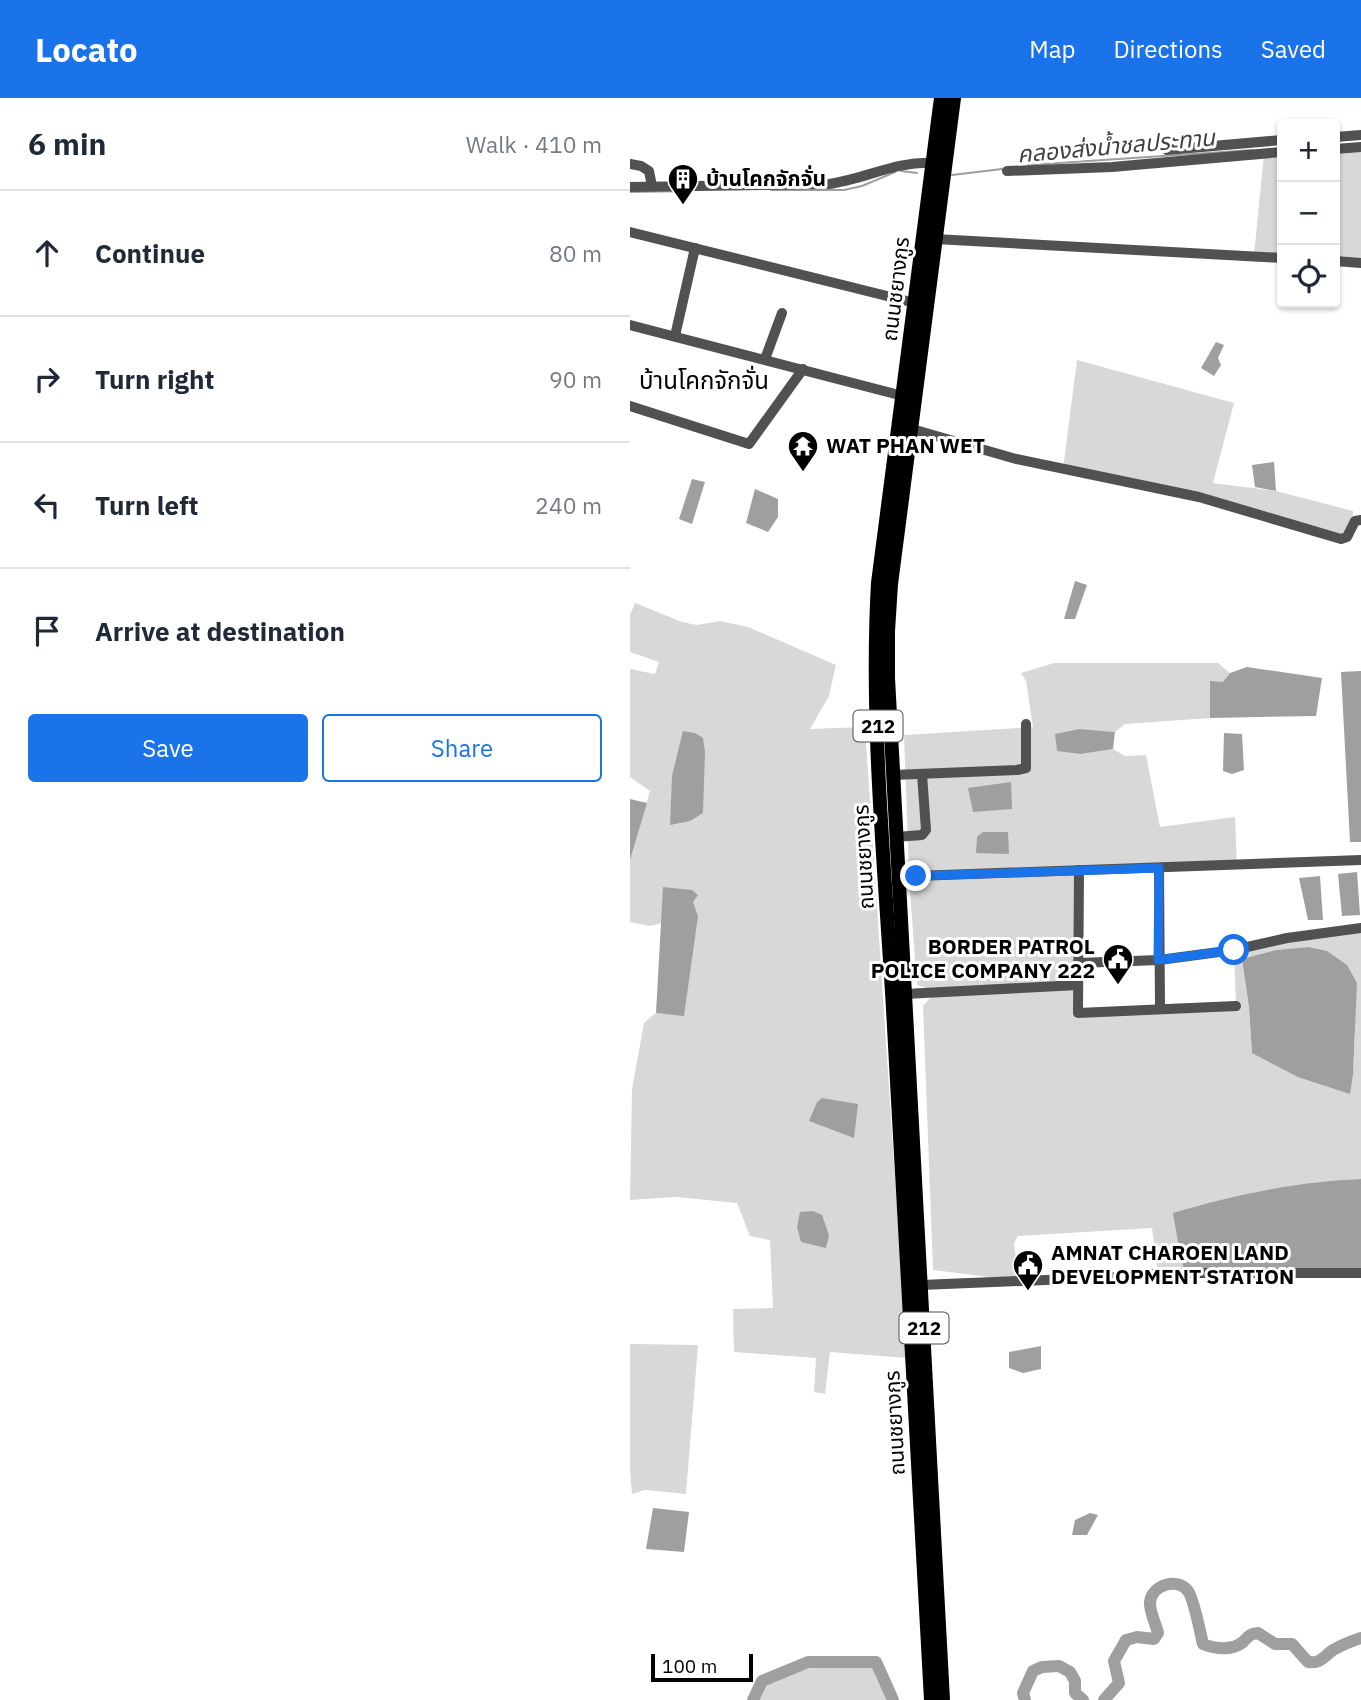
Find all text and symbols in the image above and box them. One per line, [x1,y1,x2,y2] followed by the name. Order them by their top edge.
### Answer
[35,28,138,71] text: Locato
[1029,33,1075,65] text: Map
[1113,33,1223,65] text: Directions
[1261,33,1326,65] text: Saved
[1277,119,1340,308] map controls
[1277,119,1340,182] button: +
[1016,121,1218,169] water label: คลองส่งน้ำชลประทาน
[28,124,106,163] text: 6 min
[466,129,602,159] text: Walk · 410 m
[666,162,700,206] building icon: บ้านโคกจักจั่น
[706,164,826,192] place label: บ้านโคกจักจั่น
[1277,182,1340,245] button: −
[28,234,66,272] icon: ahead
[875,235,915,343] street label: ถนนชยางกูร
[95,236,205,270] text: Continue
[549,238,602,268] text: 80 m
[1277,245,1340,308] button: locate
[28,360,66,398] icon: right
[95,362,214,396] text: Turn right
[549,364,602,394] text: 90 m
[639,364,769,396] district label: บ้านโคกจักจั่น
[786,429,820,473] temple icon: WAT PHAN WET
[826,431,985,459] place label: WAT PHAN WET
[28,486,66,524] icon: left
[95,488,198,522] text: Turn left
[535,490,602,520] text: 240 m
[28,612,66,650] icon: arrive
[95,614,345,648] text: Arrive at destination
[854,710,902,741] road number: 212
[28,714,308,782] button: Save
[322,714,602,782] button: Share
[846,804,880,910] street label: ถนนชยางกูร
[900,860,931,891] route end
[871,932,1095,984] place label: BORDER PATROL POLICE COMPANY 222
[1218,934,1249,965] route start
[1101,942,1135,986] public building icon: BORDER PATROL POLICE COMPANY 222
[1051,1238,1294,1290] place label: AMNAT CHAROEN LAND DEVELOPMENT STATION
[1011,1248,1045,1292] public building icon: AMNAT CHAROEN LAND DEVELOPMENT STATION
[900,1312,948,1344] road number: 212
[877,1370,911,1476] street label: ถนนชยางกูร
[651,1651,752,1683] scale bar
[662,1654,717,1678] text: 100 m

